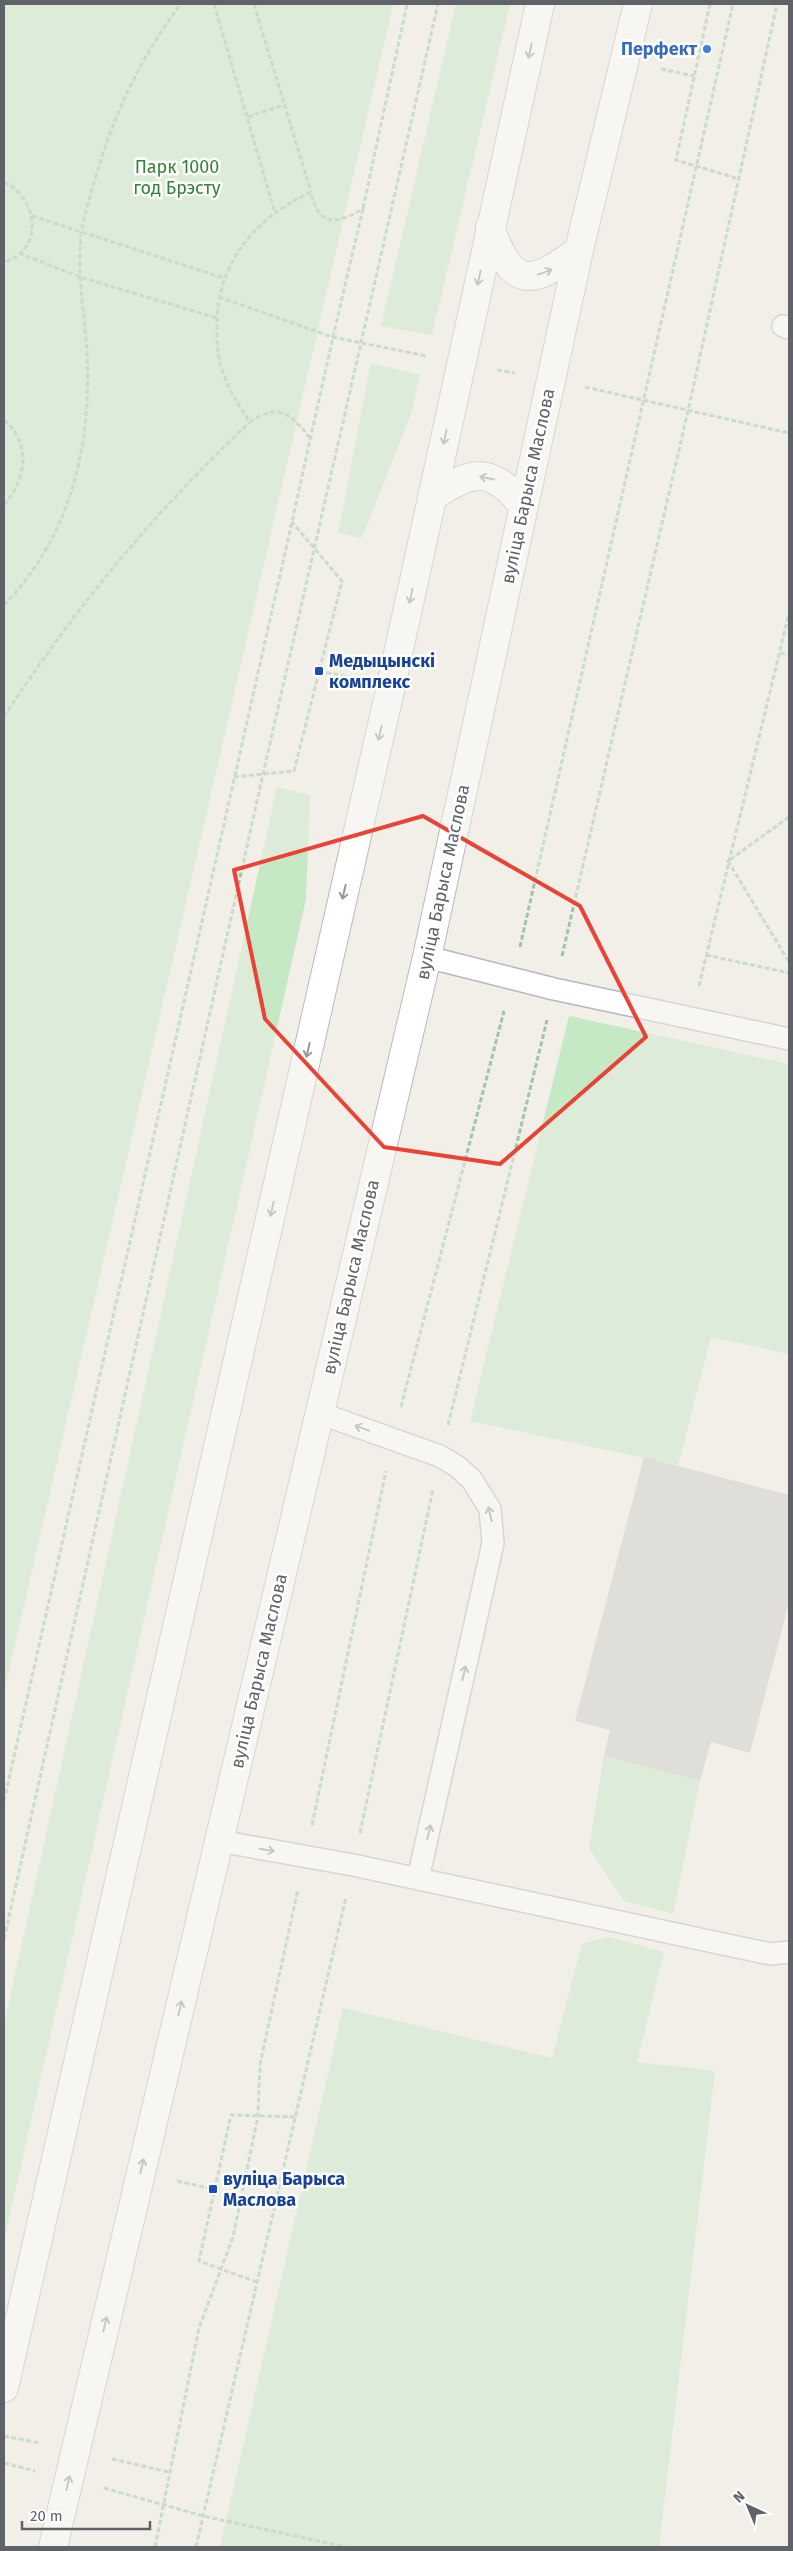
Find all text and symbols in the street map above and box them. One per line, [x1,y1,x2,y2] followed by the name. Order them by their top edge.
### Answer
[621,38,698,60] place label: Перфект
[525,43,534,59] one-way arrow
[701,43,713,55] marker: Перфект
[133,156,221,199] park label: Парк 1000 год Брэсту
[537,267,552,276] one-way arrow
[474,270,484,286] one-way arrow
[497,386,559,586] street label: вуліца Барыса Маслова
[440,429,449,445] one-way arrow
[479,473,495,483] one-way arrow
[405,587,415,603] one-way arrow
[329,650,435,693] place label: Медыцынскі комплекс
[313,665,325,677] marker: Медыцынскі комплекс
[375,725,384,741] one-way arrow
[412,782,474,982] street label: вуліца Барыса Маслова
[339,883,348,899] one-way arrow
[303,1042,312,1058] one-way arrow
[318,1177,384,1377] street label: вуліца Барыса Маслова
[267,1200,276,1216] one-way arrow
[354,1423,370,1432] one-way arrow
[485,1506,494,1522] one-way arrow
[226,1571,292,1771] street label: вуліца Барыса Маслова
[460,1665,469,1681] one-way arrow
[425,1824,434,1840] one-way arrow
[259,1846,275,1855] one-way arrow
[176,2001,185,2017] one-way arrow
[138,2159,147,2175] one-way arrow
[223,2168,345,2211] place label: вуліца Барыса Маслова
[207,2183,219,2195] marker: вуліца Барыса Маслова
[101,2317,110,2333] one-way arrow
[64,2475,73,2491] one-way arrow
[723,2481,773,2531] north arrow
[730,2488,749,2506] text: N
[22,2498,150,2530] scale bar
[30,2507,63,2525] text: 20 m

